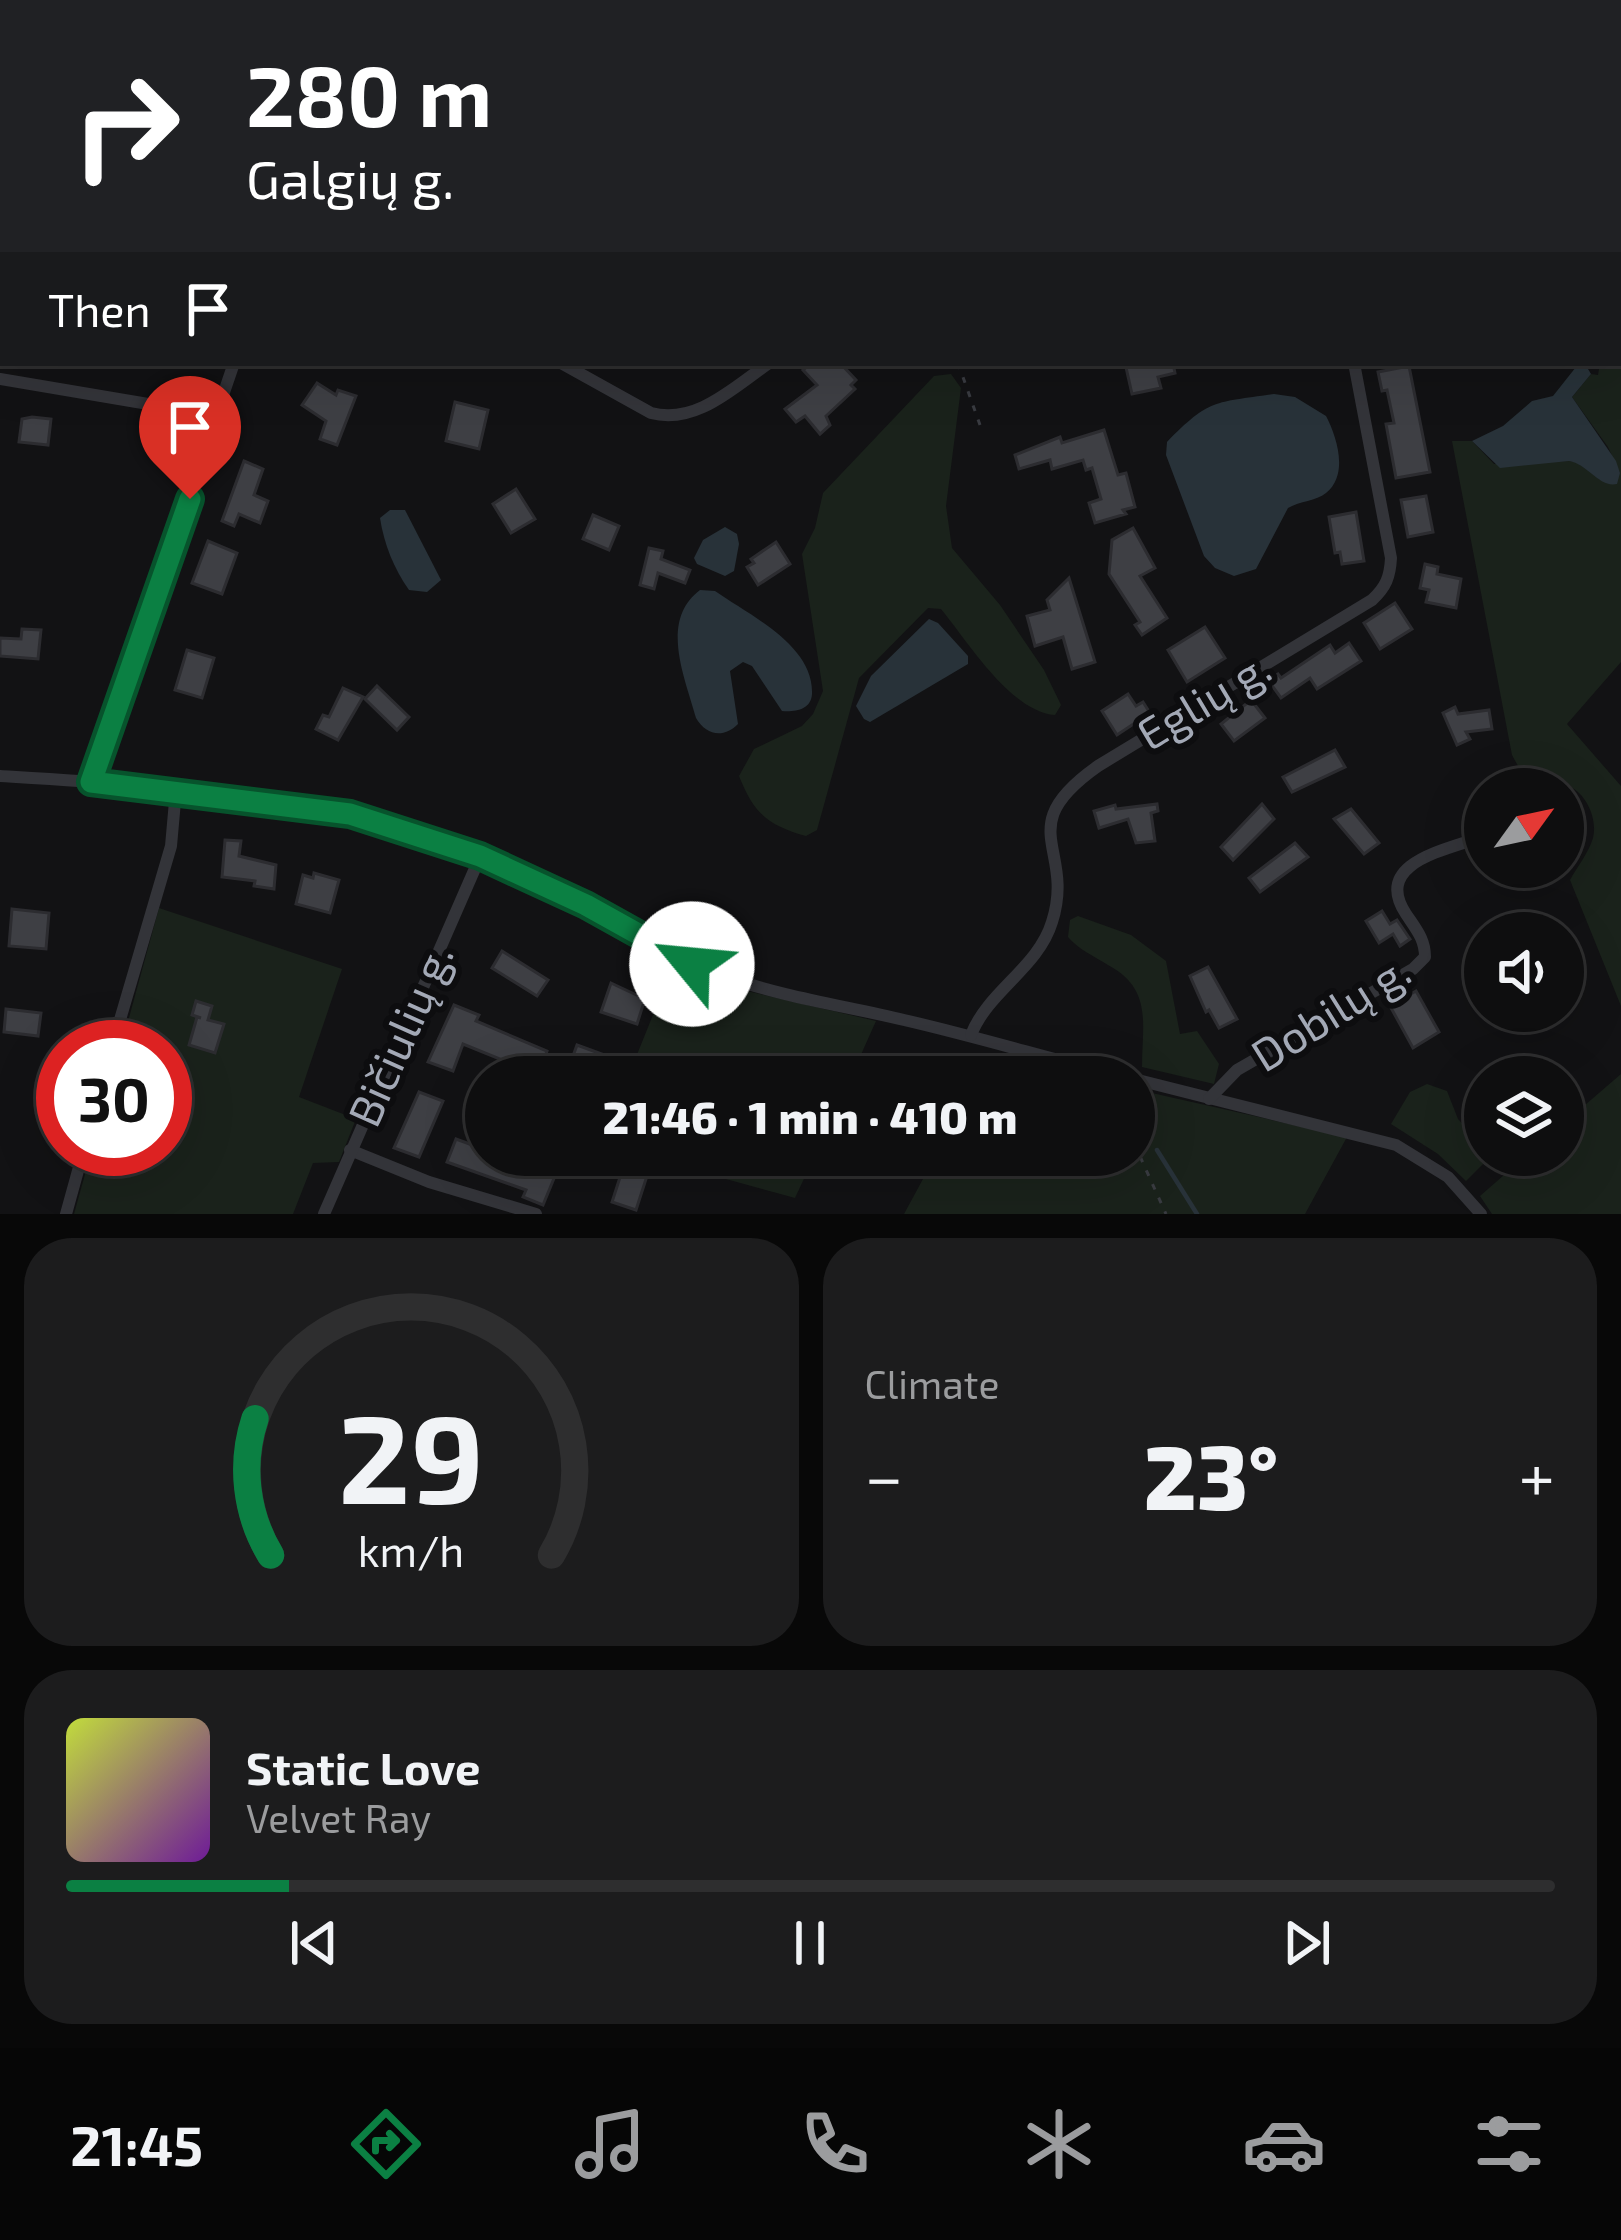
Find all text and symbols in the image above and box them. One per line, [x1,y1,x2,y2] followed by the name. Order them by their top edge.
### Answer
[246,43,492,144] text: 280 m
[48,48,204,204] icon: right
[246,145,454,210] text: Galgių g.
[175,276,241,342] icon: arrive
[48,282,151,336] text: Then
[139,376,241,499] pin
[157,394,223,460] icon: arrive
[1127,639,1280,761] street label: Eglių g.
[1464,768,1584,888] north arrow
[1464,768,1584,1176] map controls
[629,901,755,1027] position arrow
[1464,912,1584,1032] button: sound
[335,935,464,1134] street label: Bičiulių g.
[1241,942,1420,1082] street label: Dobilų g.
[36,1020,192,1176] speed limit sign: 30
[1464,1056,1584,1176] button: layers
[603,1089,1017,1143] text: 21:46 · 1 min · 410 m
[865,1360,999,1407] text: Climate
[338,1379,484,1529] text: 29
[1143,1420,1278,1528] text: 23°
[865,1435,903,1514] text: −
[1519,1435,1555,1514] text: +
[358,1524,464,1576] text: km/h
[246,1740,481,1794] text: Static Love
[246,1794,431,1841] text: Velvet Ray
[281,1910,347,1976] icon: previous
[777,1910,843,1976] icon: pause
[1274,1910,1340,1976] icon: next
[344,2102,428,2186] icon: directions
[568,2102,652,2186] icon: music
[793,2102,877,2186] icon: phone
[1017,2102,1101,2186] icon: climate
[1242,2102,1326,2186] icon: car
[1467,2102,1551,2186] icon: filters
[70,2112,203,2177] text: 21:45

